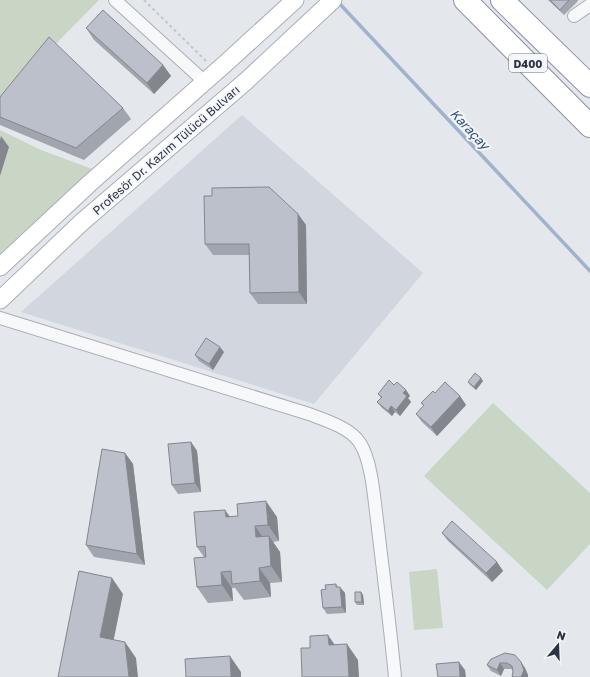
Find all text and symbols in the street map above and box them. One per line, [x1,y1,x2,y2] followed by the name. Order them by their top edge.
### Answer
[509,54,547,72] road number: D400
[89,82,243,218] street label: Profesör Dr. Kazım Tülücü Bulvarı
[447,105,494,154] water label: Karaçay
[538,625,578,665] north arrow
[555,628,567,643] text: N

